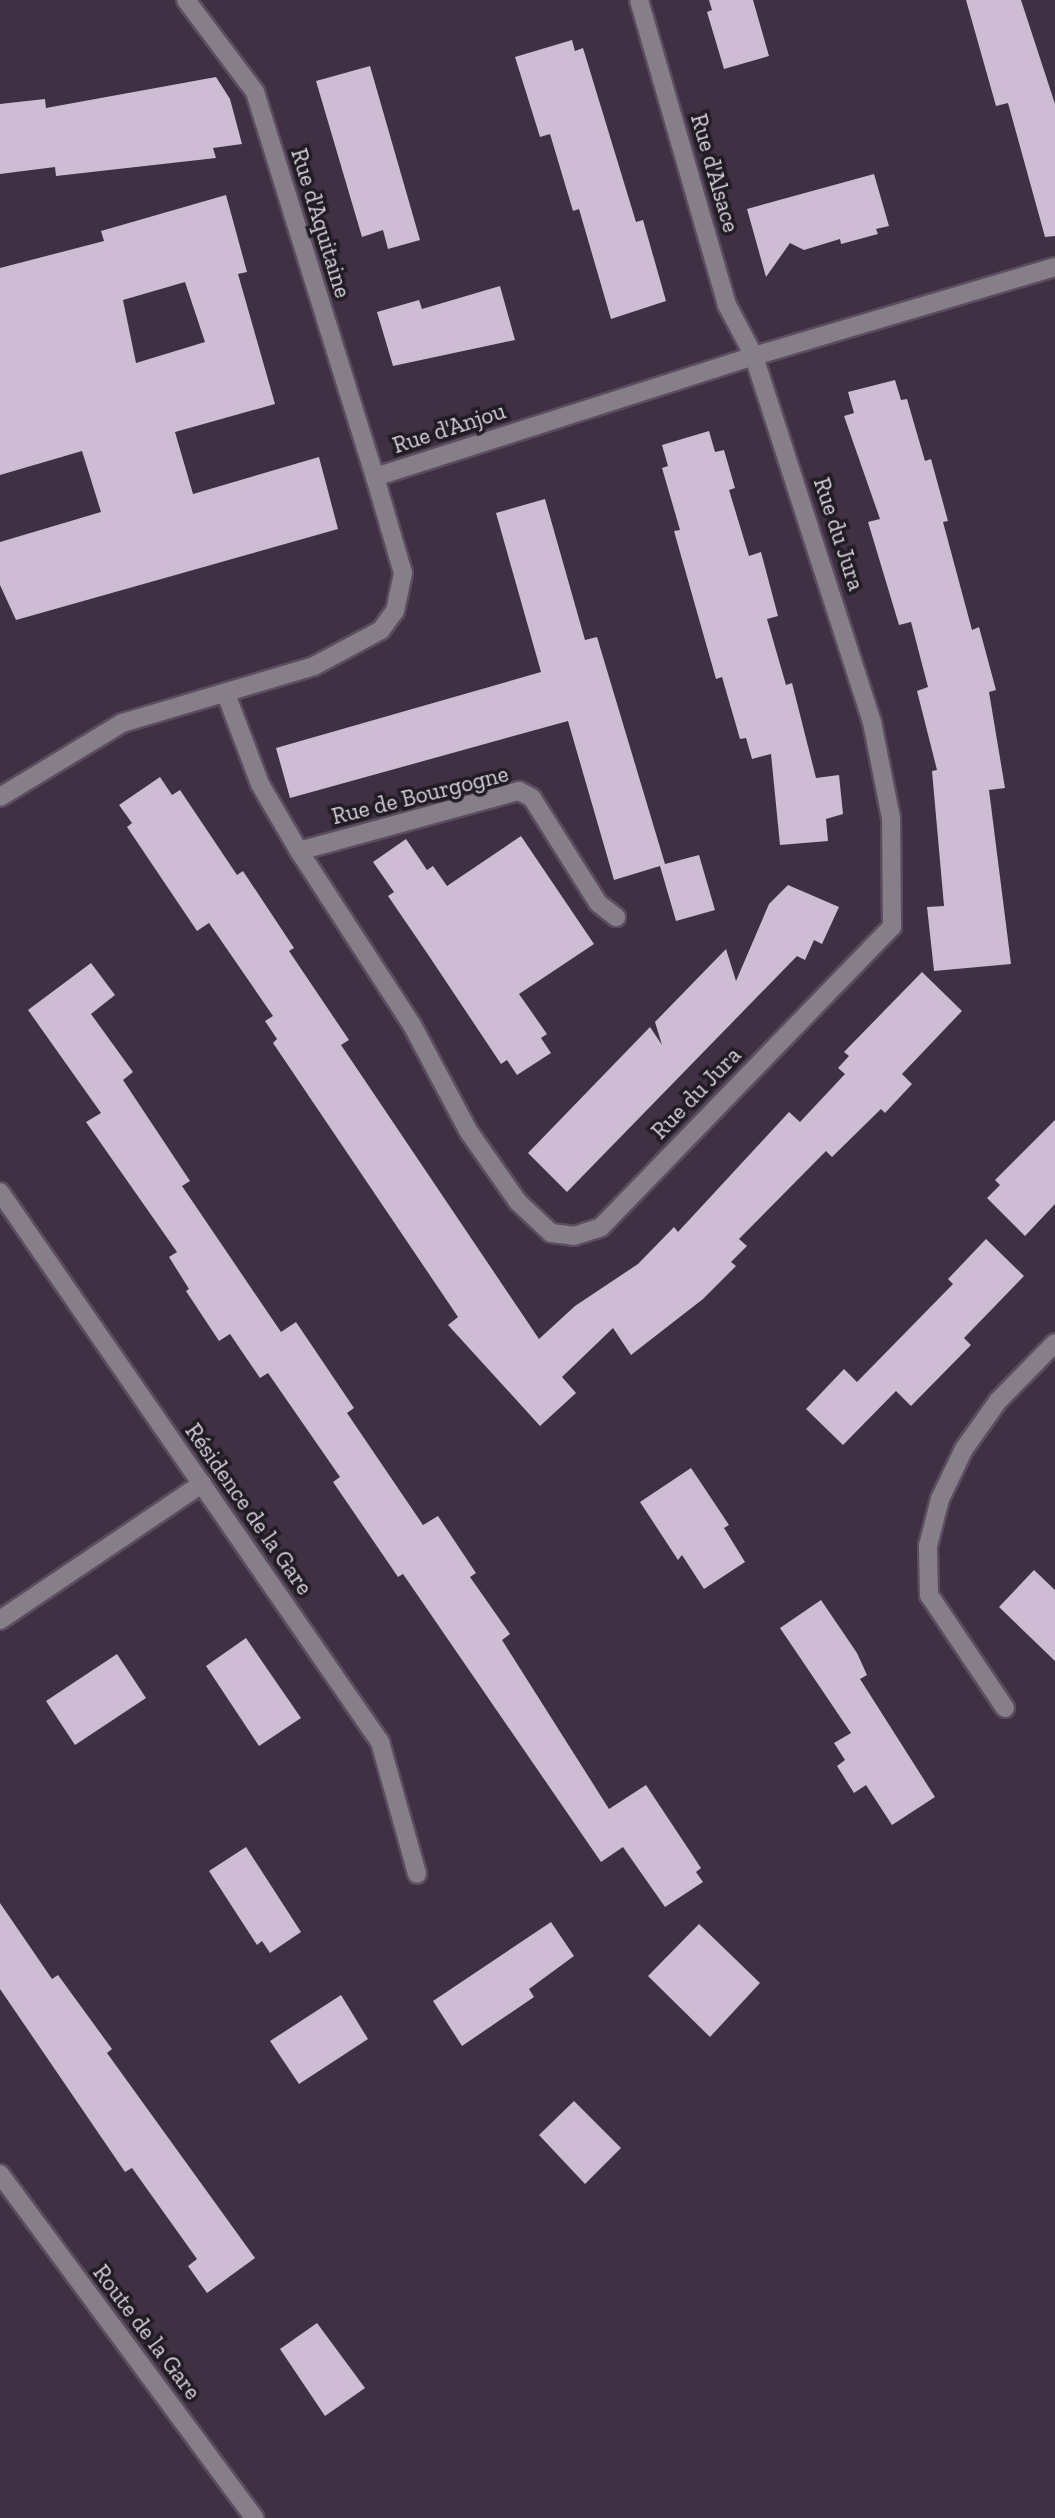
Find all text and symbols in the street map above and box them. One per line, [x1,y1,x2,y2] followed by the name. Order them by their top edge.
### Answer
[685,111,745,235] street label: Rue d'Alsace
[285,145,357,301] street label: Rue d'Aquitaine
[389,397,509,459] street label: Rue d'Anjou
[808,474,870,594] street label: Rue du Jura
[329,760,511,830] street label: Rue de Bourgogne
[645,1041,747,1145] street label: Rue du Jura
[179,1418,319,1600] street label: Résidence de la Gare
[87,2259,207,2405] street label: Route de la Gare

